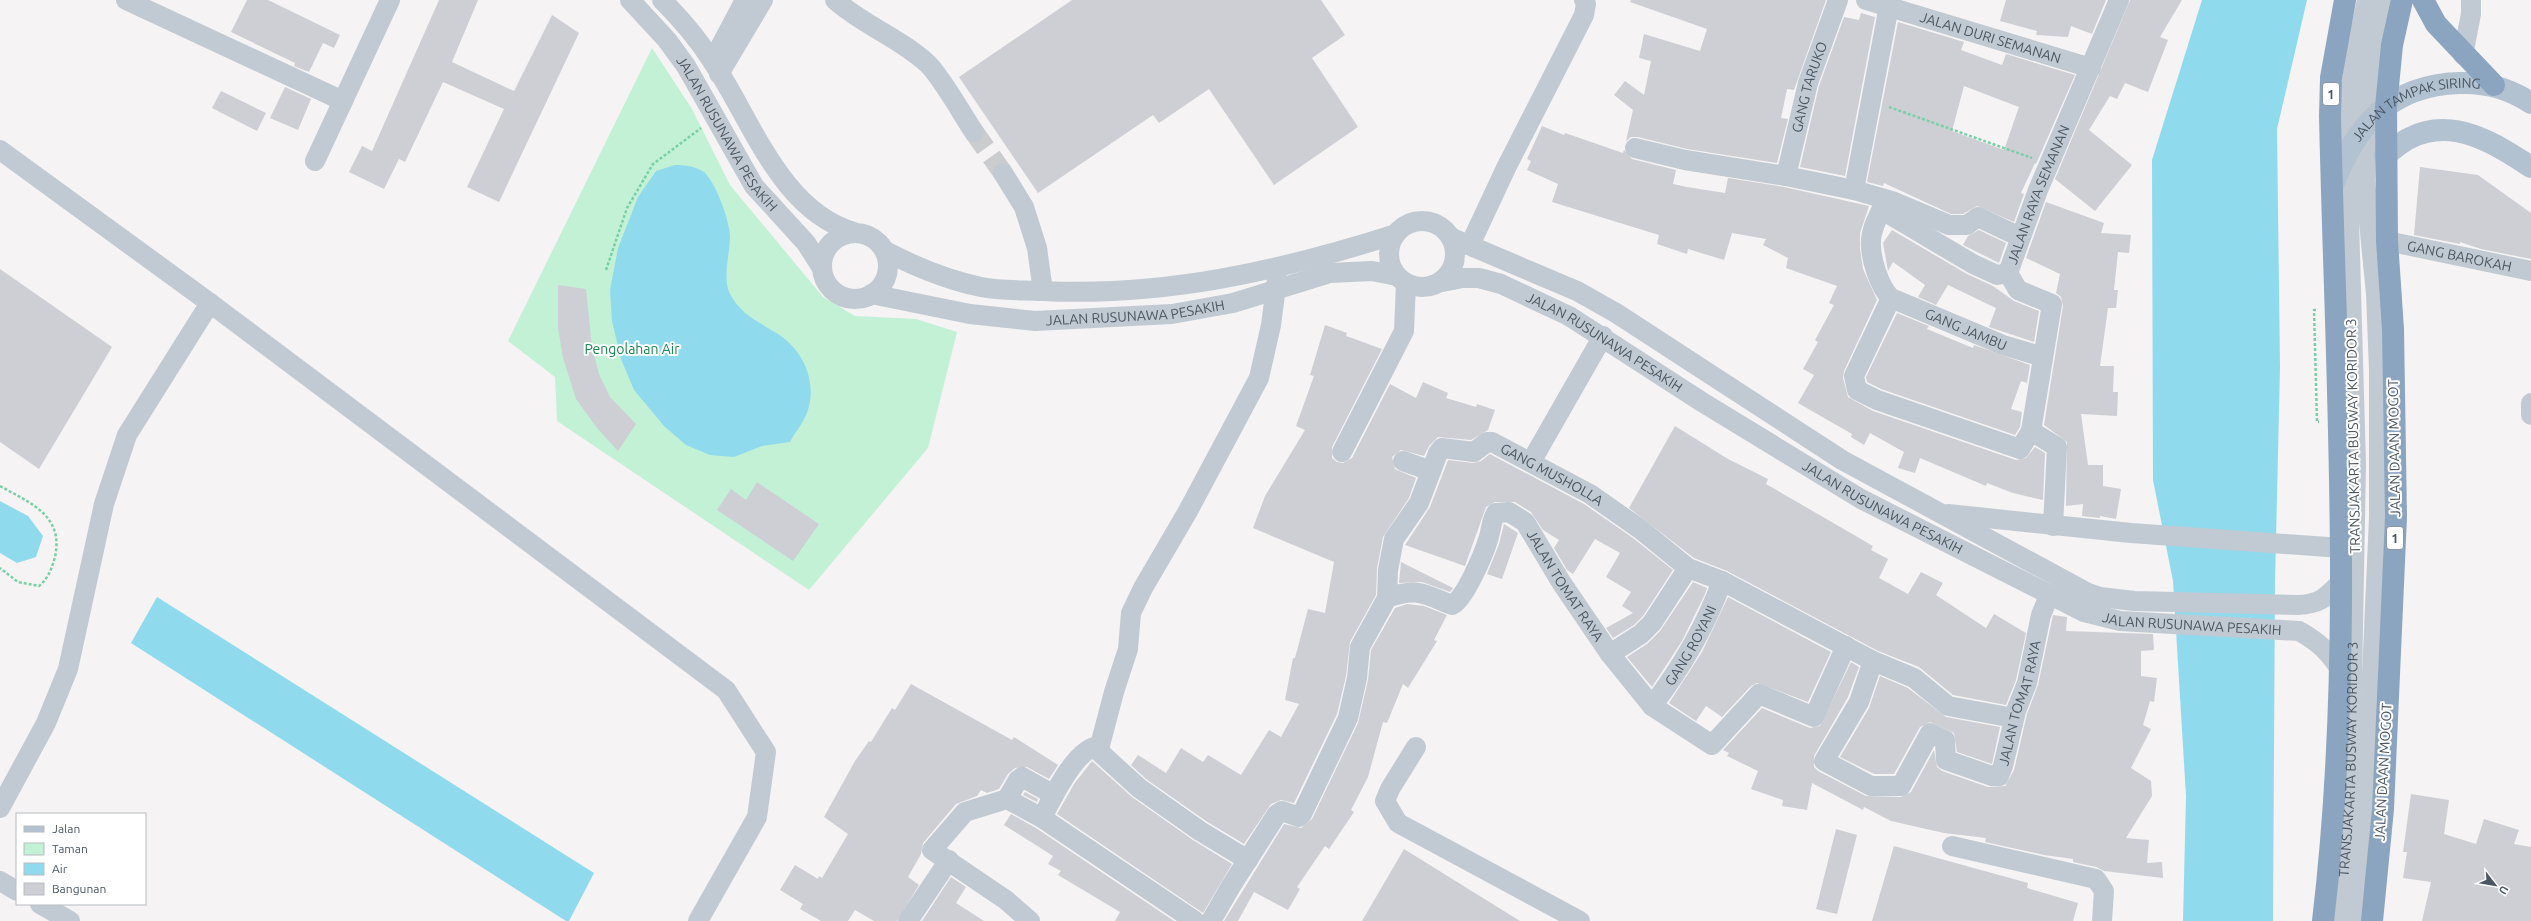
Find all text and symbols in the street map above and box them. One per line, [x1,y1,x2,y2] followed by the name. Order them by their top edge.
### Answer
[1918,9,2063,66] street label: JALAN DURI SEMANAN
[1789,39,1830,134] street label: GANG TARUKO
[673,53,781,214] street label: JALAN RUSUNAWA PESAKIH
[2349,75,2481,145] street label: JALAN TAMPAK SIRING
[2323,83,2339,105] road number: 1
[2004,122,2073,266] street label: JALAN RAYA SEMANAN
[2406,237,2513,275] street label: GANG BAROKAH
[1524,289,1685,395] street label: JALAN RUSUNAWA PESAKIH
[1045,297,1226,328] street label: JALAN RUSUNAWA PESAKIH
[1923,305,2009,354] street label: GANG JAMBU
[2343,318,2363,554] street label: TRANSJAKARTA BUSWAY KORIDOR 3
[584,341,680,357] park label: Pengolahan Air
[2385,379,2403,517] street label: JALAN DAAN MOGOT
[1498,440,1606,509] street label: GANG MUSHOLLA
[1800,457,1965,557] street label: JALAN RUSUNAWA PESAKIH
[1524,527,1607,644] street label: JALAN TOMAT RAYA
[2387,527,2403,549] road number: 1
[1661,603,1719,689] street label: GANG ROYANI
[2101,609,2282,638] street label: JALAN RUSUNAWA PESAKIH
[1995,639,2044,767] street label: JALAN TOMAT RAYA
[2335,641,2361,878] street label: TRANSJAKARTA BUSWAY KORIDOR 3
[2371,702,2395,841] street label: JALAN DAAN MOGOT
[16,813,146,905] legend
[52,822,80,835] text: Jalan
[52,842,88,855] text: Taman
[52,862,68,875] text: Air
[2475,865,2515,905] north arrow
[52,882,106,895] text: Bangunan
[2496,884,2511,897] text: U

